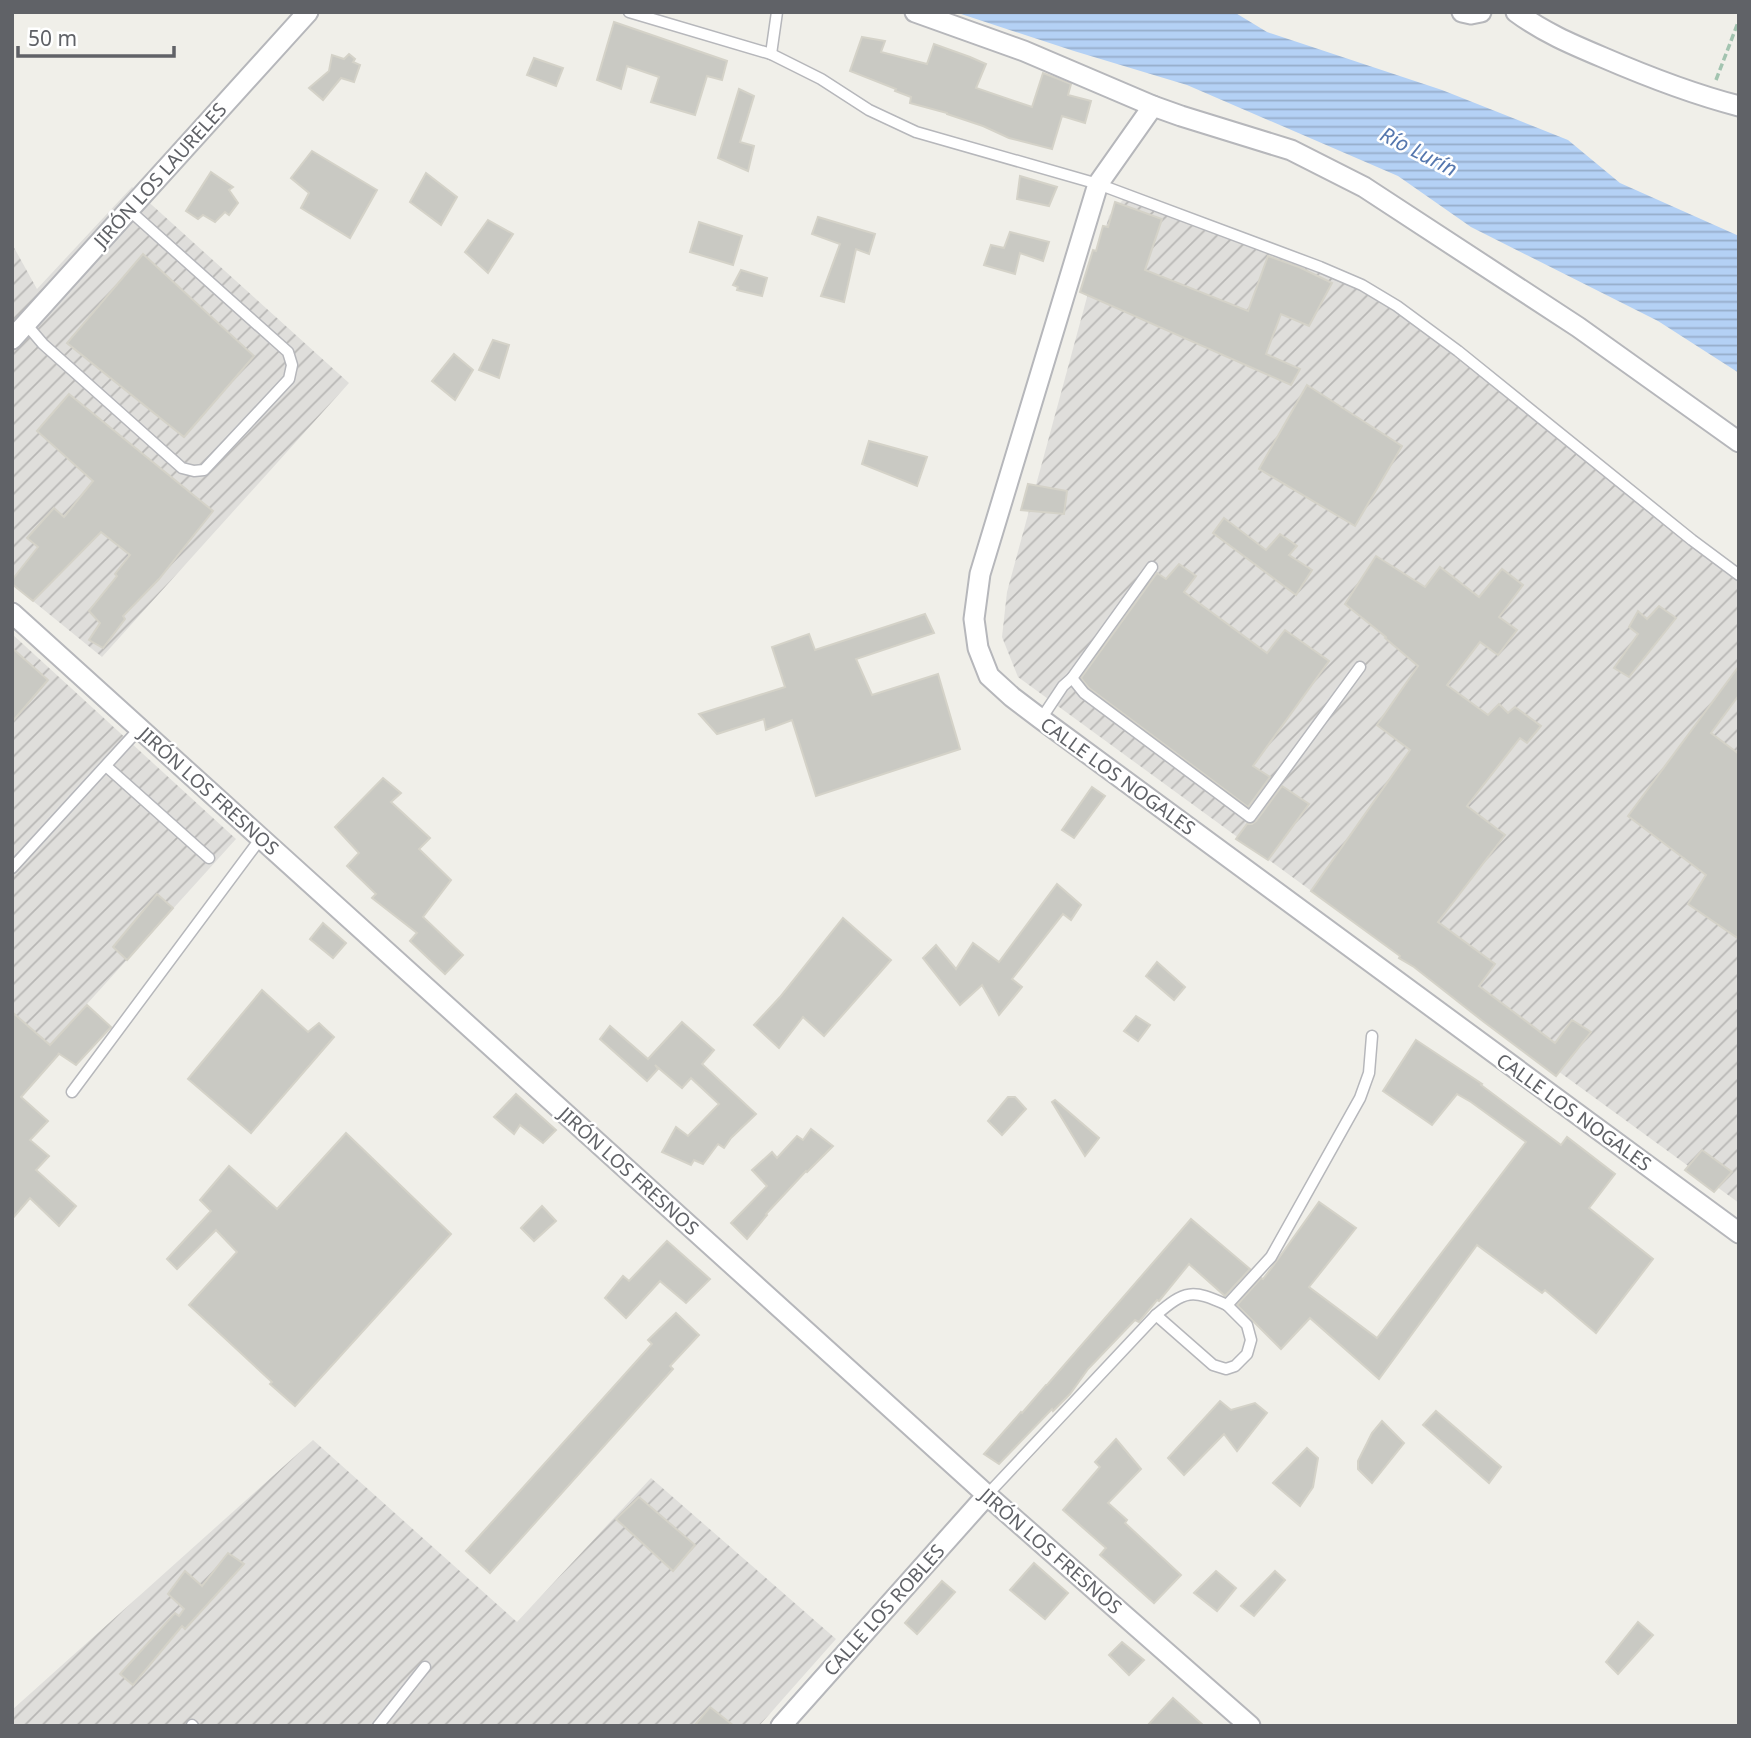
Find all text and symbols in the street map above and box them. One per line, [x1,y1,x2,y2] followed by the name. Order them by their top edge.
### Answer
[18,14,173,58] scale bar
[28,24,77,52] text: 50 m
[87,97,232,255] street label: JIRÓN LOS LAURELES
[1376,120,1462,182] water label: Río Lurín
[1035,711,1201,841] street label: CALLE LOS NOGALES
[132,720,285,861] street label: JIRÓN LOS FRESNOS
[1491,1047,1657,1177] street label: CALLE LOS NOGALES
[552,1100,705,1241] street label: JIRÓN LOS FRESNOS
[973,1481,1127,1620] street label: JIRÓN LOS FRESNOS
[818,1538,950,1682] street label: CALLE LOS ROBLES

